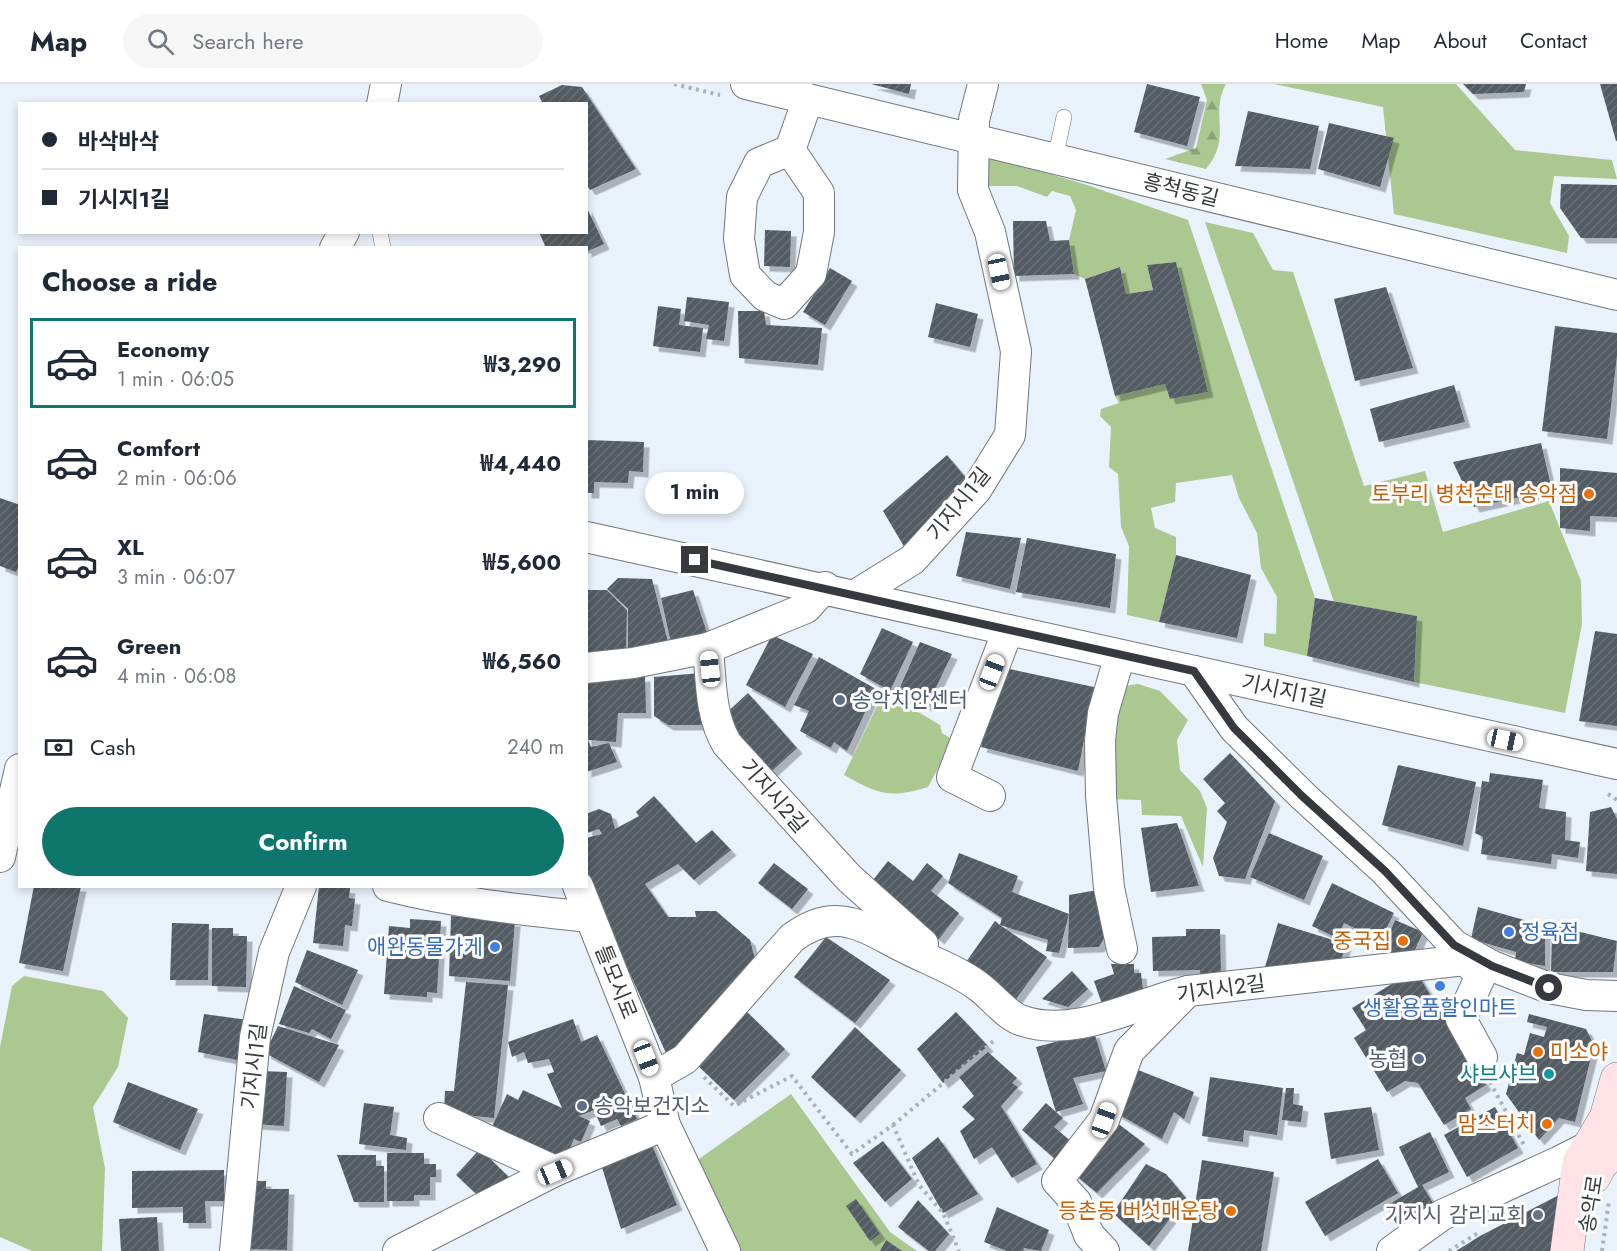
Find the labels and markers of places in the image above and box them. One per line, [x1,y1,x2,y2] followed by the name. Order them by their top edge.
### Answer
[1371,479,1577,509] place label: 토부리 병천순대 송악점
[1582,487,1596,501] marker: 토부리 병천순대 송악점
[852,685,968,715] place label: 송악치안센터
[833,693,847,707] marker: 송악치안센터
[1521,917,1579,947] place label: 정육점
[1502,925,1516,939] marker: 정육점
[1333,926,1391,956] place label: 중국집
[367,932,483,962] place label: 애완동물가게
[1396,934,1410,948] marker: 중국집
[488,940,502,954] marker: 애완동물가게
[1433,979,1447,993] marker: 생활용품할인마트
[1363,993,1517,1023] place label: 생활용품할인마트
[1550,1037,1608,1067] place label: 미소야
[1368,1044,1407,1074] place label: 농협
[1531,1045,1545,1059] marker: 미소야
[1412,1052,1426,1066] marker: 농협
[1460,1059,1537,1089] place label: 샤브샤브
[1542,1067,1556,1081] marker: 샤브샤브
[594,1091,710,1121] place label: 송악보건지소
[575,1099,589,1113] marker: 송악보건지소
[1458,1109,1535,1139] place label: 맘스터치
[1540,1117,1554,1131] marker: 맘스터치
[1058,1196,1219,1226] place label: 등촌동 버섯매운탕
[1384,1200,1526,1230] place label: 기지시 감리교회
[1224,1204,1238,1218] marker: 등촌동 버섯매운탕
[1531,1208,1545,1222] marker: 기지시 감리교회

